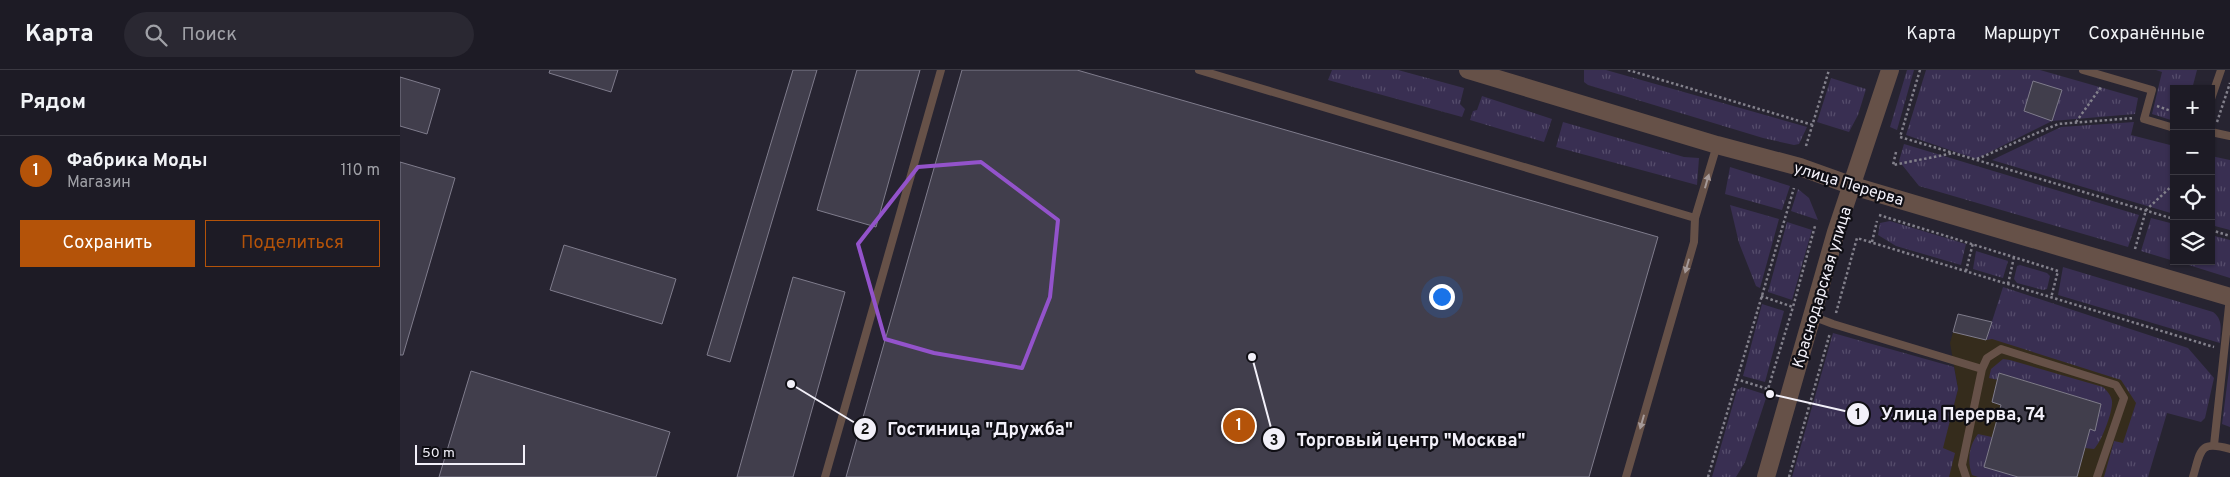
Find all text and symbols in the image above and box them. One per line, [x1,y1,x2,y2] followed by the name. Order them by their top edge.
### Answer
[124,12,474,57] search box
[25,20,94,50] text: Карта
[142,21,170,49] icon: search
[182,23,237,47] text: Поиск
[1906,23,1956,46] text: Карта
[1984,23,2060,46] text: Маршрут
[2088,23,2205,46] text: Сохранённые
[2170,85,2215,265] map controls
[2170,85,2215,130] button: +
[20,89,86,116] text: Рядом
[2170,130,2215,175] button: −
[67,149,208,173] text: Фабрика Моды
[1791,159,1906,211] street label: улица Перерва
[33,161,39,181] text: 1
[340,161,380,181] text: 110 m
[67,173,131,193] text: Магазин
[1703,174,1711,189] one-way arrow
[2170,175,2215,220] button: locate
[1789,204,1857,371] street label: Краснодарская улица
[20,220,195,267] button: Сохранить
[205,220,380,267] button: Поделиться
[2170,220,2215,265] button: layers
[1683,259,1691,274] one-way arrow
[1429,284,1455,310] your location
[1846,397,2055,430] callout: Улица Перерва, 74
[1881,404,2045,427] text: Улица Перерва, 74
[1855,406,1861,425] text: 1
[1223,407,1255,445] pin: 1
[852,412,1083,445] callout: Гостиница "Дружба"
[1638,415,1646,430] one-way arrow
[887,419,1073,442] text: Гостиница "Дружба"
[860,421,870,440] text: 2
[1261,423,1535,456] callout: Торговый центр "Москва"
[1297,430,1525,453] text: Торговый центр "Москва"
[1270,432,1279,451] text: 3
[415,442,525,465] scale bar
[422,445,455,462] text: 50 m

